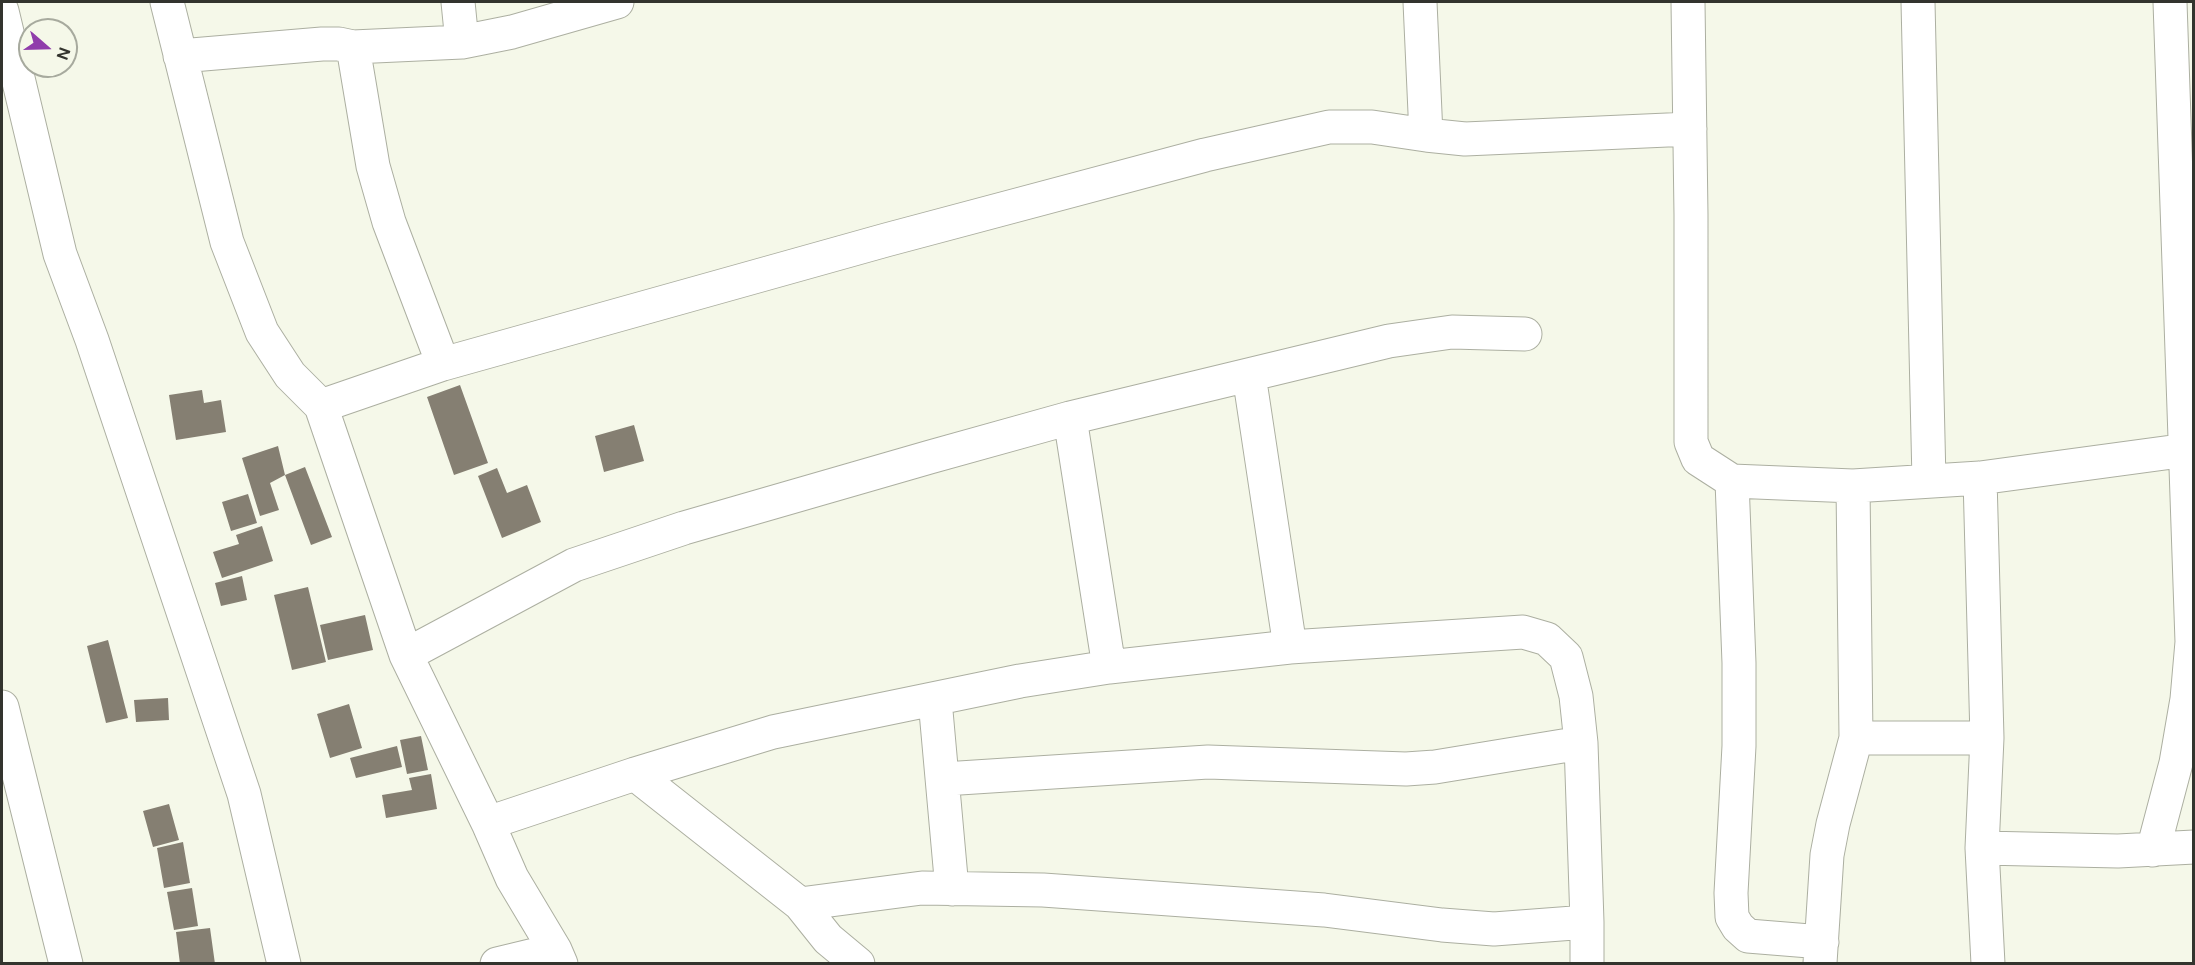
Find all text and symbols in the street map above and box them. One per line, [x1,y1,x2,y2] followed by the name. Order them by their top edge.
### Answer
[18,18,78,78] north arrow
[52,45,75,63] text: N

